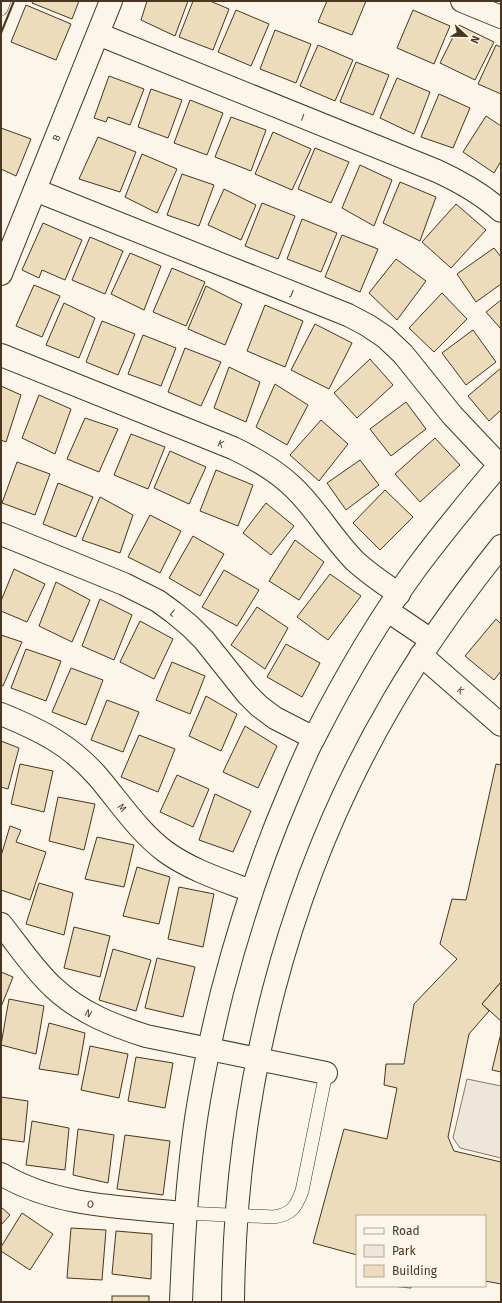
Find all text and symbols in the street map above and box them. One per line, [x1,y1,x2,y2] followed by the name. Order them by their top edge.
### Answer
[446,16,486,56] north arrow
[467,34,482,45] text: N
[299,112,306,124] street label: I
[50,133,64,143] street label: B
[288,288,296,300] street label: J
[216,437,226,451] street label: K
[167,607,179,619] street label: L
[454,684,466,697] street label: K
[115,801,129,815] street label: M
[82,1007,94,1021] street label: N
[86,1198,95,1211] street label: O
[356,1215,486,1287] legend
[392,1224,420,1238] text: Road
[392,1244,416,1258] text: Park
[392,1264,438,1278] text: Building

